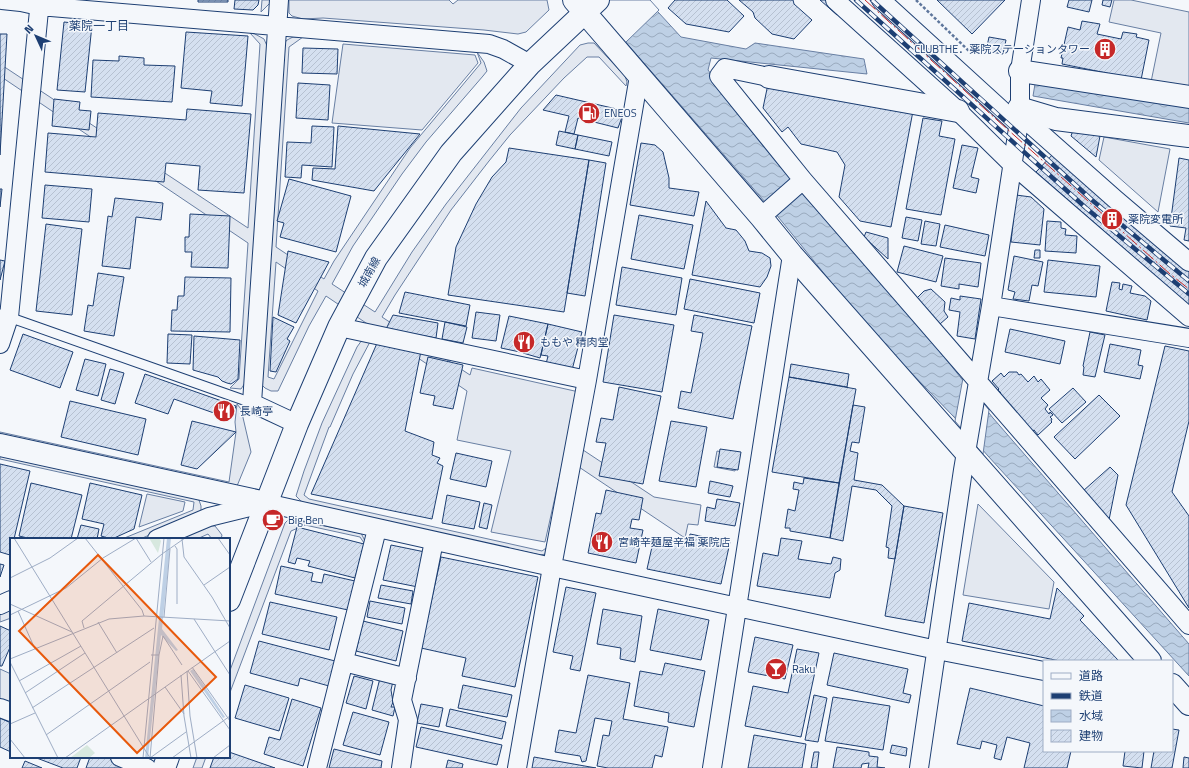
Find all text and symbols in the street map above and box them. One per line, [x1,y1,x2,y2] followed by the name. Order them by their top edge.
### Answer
[16,16,56,56] north arrow
[69,16,129,35] district label: 薬院一丁目
[20,21,37,37] text: N
[1092,36,1118,62] building icon: CLUBTHE．薬院ステーションタワー
[914,41,1090,57] place label: CLUBTHE．薬院ステーションタワー
[576,100,602,126] fuel station icon: ENEOS
[604,105,637,121] place label: ENEOS
[1099,206,1125,232] building icon: 薬院変電所
[1128,211,1184,227] place label: 薬院変電所
[354,254,384,290] street label: 城南線
[511,329,537,355] restaurant icon: ももや 精肉堂
[540,334,608,350] place label: ももや 精肉堂
[211,398,237,424] restaurant icon: 長崎亭
[240,403,273,419] place label: 長崎亭
[260,507,286,533] cafe icon: Big Ben
[288,512,324,528] place label: Big Ben
[589,529,615,555] restaurant icon: 宮崎辛麺屋辛福 薬院店
[618,534,730,550] place label: 宮崎辛麺屋辛福 薬院店
[10,538,230,758] inset map
[763,656,789,682] bar icon: Raku
[1043,660,1173,752] legend
[792,661,816,677] place label: Raku
[1079,666,1103,685] text: 道路
[1079,686,1103,705] text: 鉄道
[1079,706,1103,725] text: 水域
[1079,726,1103,745] text: 建物

